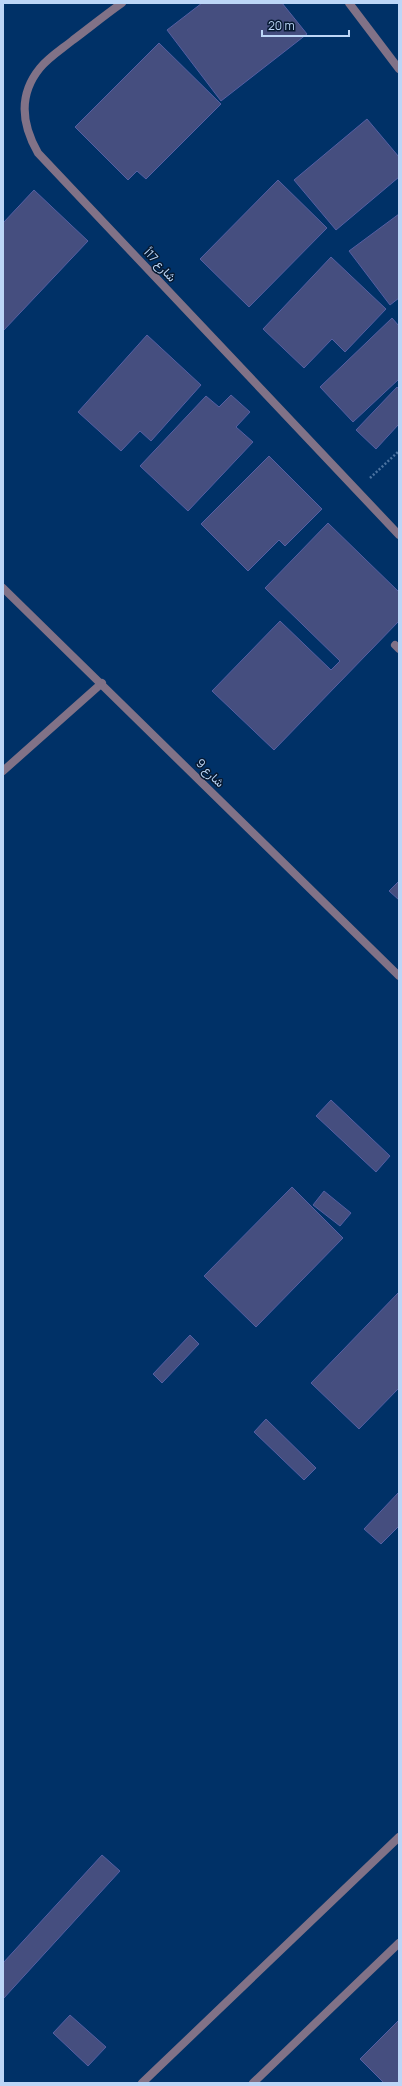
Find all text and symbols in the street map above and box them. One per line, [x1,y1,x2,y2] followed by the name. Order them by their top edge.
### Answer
[262,12,349,38] scale bar
[268,17,295,34] text: 20 m
[140,244,180,286] street label: شارع 17أ
[192,755,228,791] street label: شارع 9

